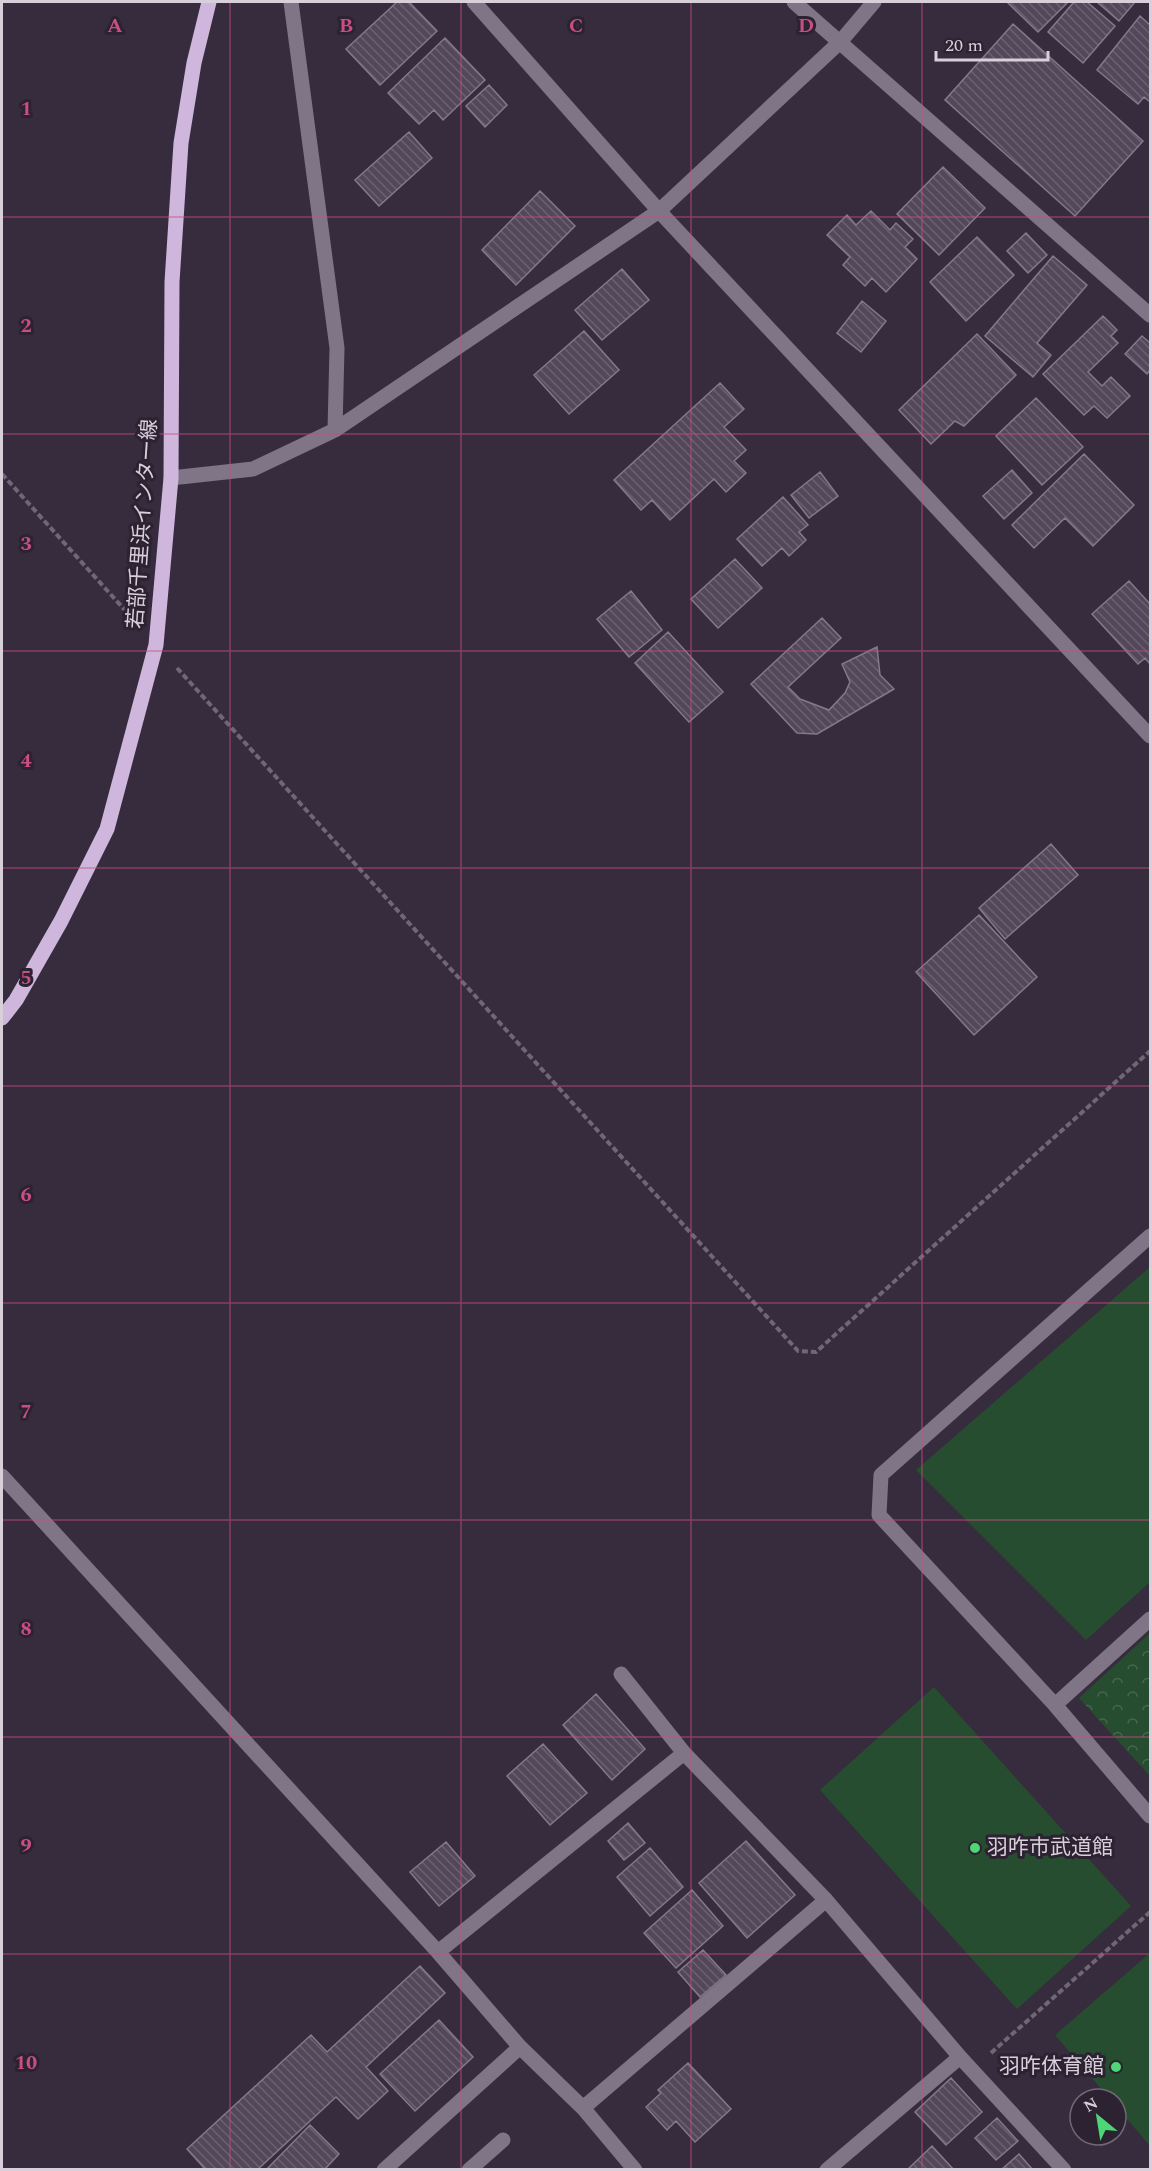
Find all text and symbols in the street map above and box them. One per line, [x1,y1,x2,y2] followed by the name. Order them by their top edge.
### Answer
[107,11,123,41] text: A
[339,11,353,41] text: B
[569,11,583,41] text: C
[798,11,814,41] text: D
[936,24,1048,62] scale bar
[945,32,983,59] text: 20 m
[20,94,32,124] text: 1
[20,311,32,341] text: 2
[120,418,166,630] street label: 若部千里浜インター線
[20,529,32,559] text: 3
[20,746,32,776] text: 4
[20,963,32,993] text: 5
[20,1180,32,1210] text: 6
[20,1397,32,1427] text: 7
[20,1614,32,1644] text: 8
[20,1831,32,1861] text: 9
[987,1832,1113,1864] place label: 羽咋市武道館
[968,1841,982,1855] marker: 羽咋市武道館
[15,2048,37,2078] text: 10
[999,2051,1104,2083] place label: 羽咋体育館
[1109,2060,1123,2074] marker: 羽咋体育館
[1068,2087,1128,2147] north arrow
[1079,2091,1103,2119] text: N

